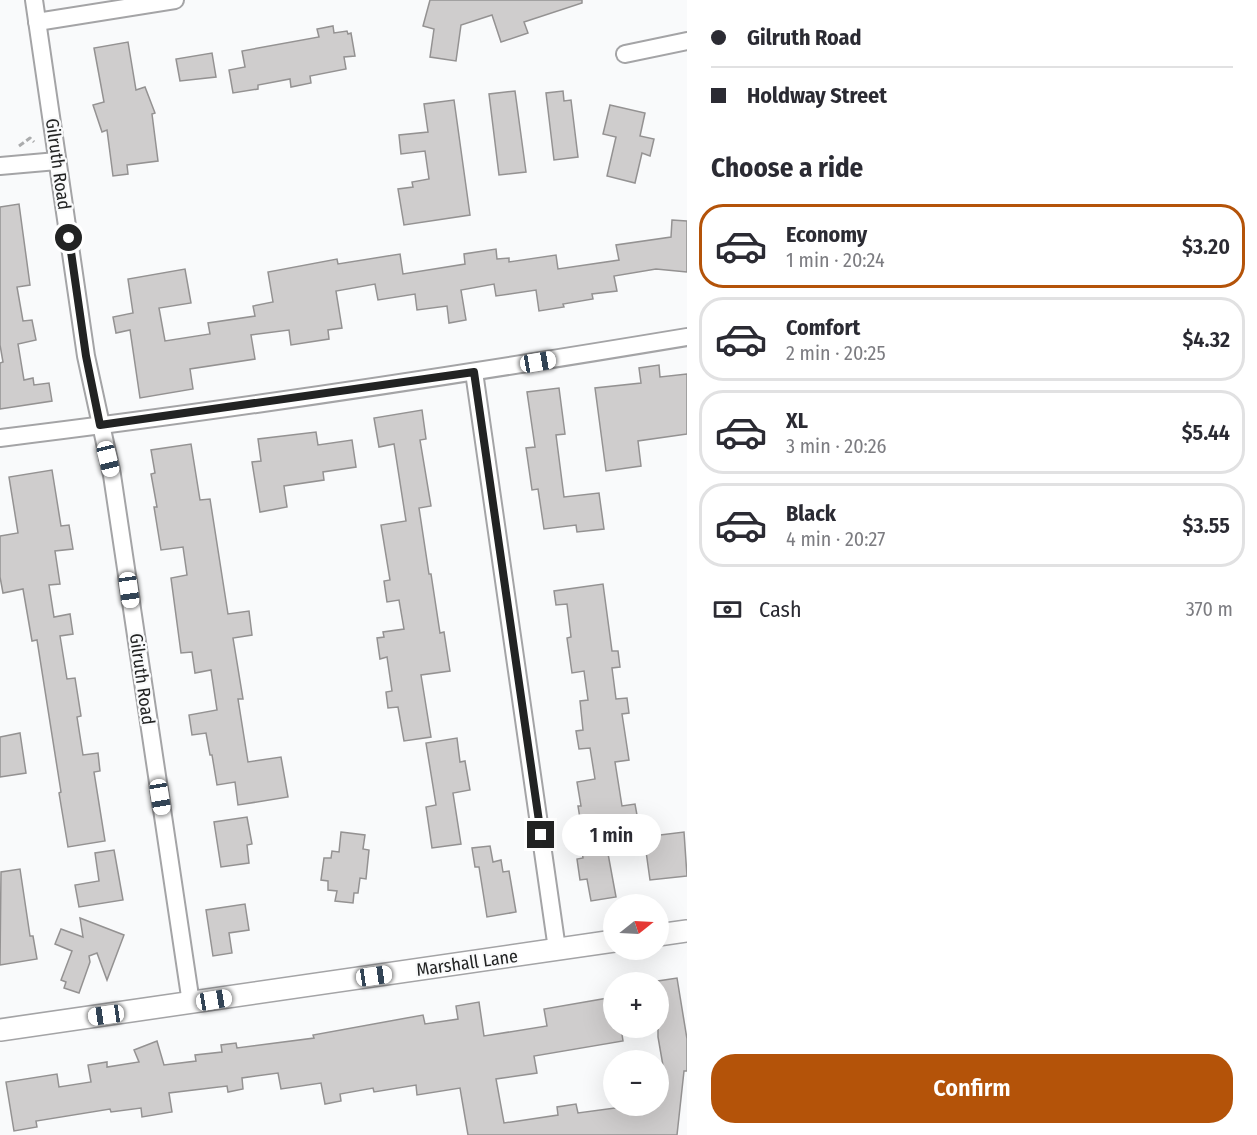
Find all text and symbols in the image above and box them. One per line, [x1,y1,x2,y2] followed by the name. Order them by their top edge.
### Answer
[747,24,862,51] text: Gilruth Road
[747,82,887,109] text: Holdway Street
[41,117,75,211] street label: Gilruth Road
[711,152,863,184] text: Choose a ride
[714,219,768,273] icon: car
[786,221,867,248] text: Economy
[55,224,82,251] route start
[1182,233,1230,260] text: $3.20
[786,248,885,272] text: 1 min · 20:24
[714,312,768,366] icon: car
[786,314,860,341] text: Comfort
[1182,326,1230,353] text: $4.32
[786,341,886,365] text: 2 min · 20:25
[519,350,557,374] car
[714,405,768,459] icon: car
[786,407,808,434] text: XL
[1182,419,1230,446] text: $5.44
[786,434,887,458] text: 3 min · 20:26
[95,439,121,479] car
[714,498,768,552] icon: car
[786,500,836,527] text: Black
[1182,512,1230,539] text: $3.55
[786,527,885,551] text: 4 min · 20:27
[118,571,140,609] car
[711,593,744,626] icon: cash
[759,596,802,623] text: Cash
[1186,597,1233,621] text: 370 m
[125,632,159,726] street label: Gilruth Road
[148,778,172,816] car
[562,814,661,856] callout: 1 min
[527,821,554,848] route end
[590,823,633,847] text: 1 min
[603,894,669,960] north arrow
[603,894,669,1116] map controls
[415,945,519,981] street label: Marshall Lane
[355,965,393,987] car
[603,972,669,1038] button: +
[195,988,233,1012] car
[87,1004,125,1026] car
[603,1050,669,1116] button: −
[711,1054,1233,1123] button: Confirm

